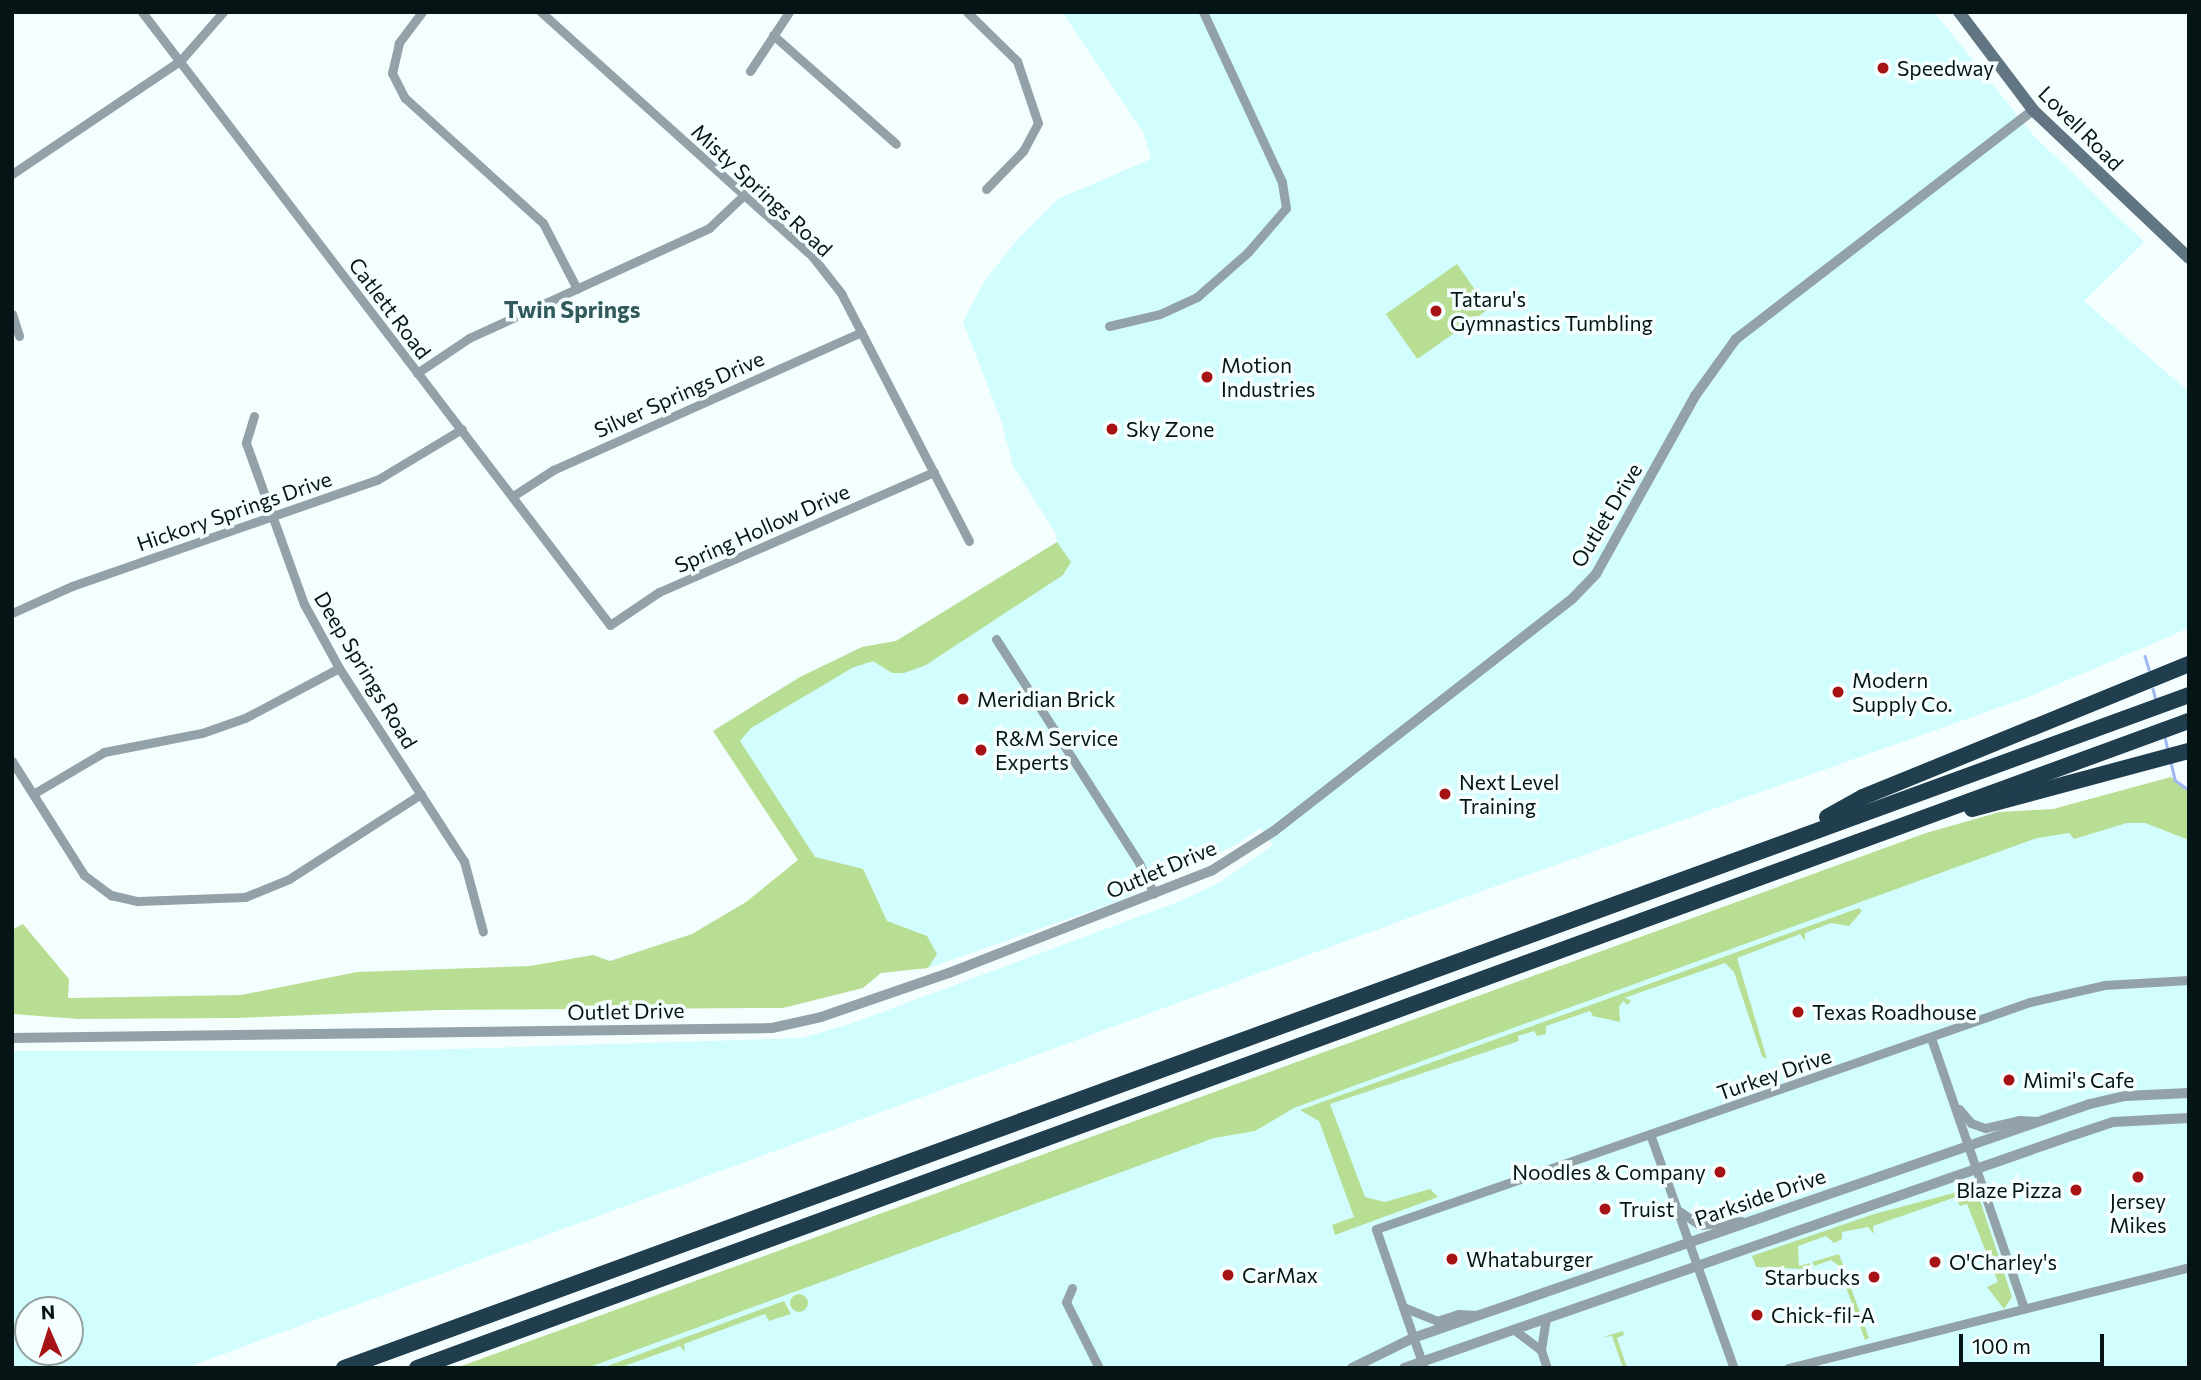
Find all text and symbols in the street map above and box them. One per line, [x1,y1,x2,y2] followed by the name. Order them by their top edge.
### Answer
[1897,55,1994,81] place label: Speedway
[1875,60,1891,76] marker: Speedway
[2033,80,2129,176] street label: Lovell Road
[686,118,838,262] street label: Misty Springs Road
[344,252,436,364] street label: Catlett Road
[1450,286,1653,336] place label: Tataru's Gymnastics Tumbling
[504,295,640,323] district label: Twin Springs
[1428,303,1444,319] marker: Tataru's Gymnastics Tumbling
[590,345,768,443] street label: Silver Springs Drive
[1221,352,1315,402] place label: Motion Industries
[1199,369,1215,385] marker: Motion Industries
[1126,416,1214,442] place label: Sky Zone
[1104,421,1120,437] marker: Sky Zone
[1565,458,1647,572] street label: Outlet Drive
[133,466,335,556] street label: Hickory Springs Drive
[671,478,853,578] street label: Spring Hollow Drive
[309,587,423,753] street label: Deep Springs Road
[1852,667,1952,717] place label: Modern Supply Co.
[1830,684,1846,700] marker: Modern Supply Co.
[977,686,1116,712] place label: Meridian Brick
[955,691,971,707] marker: Meridian Brick
[995,725,1118,775] place label: R&M Service Experts
[973,742,989,758] marker: R&M Service Experts
[1459,769,1559,819] place label: Next Level Training
[1437,786,1453,802] marker: Next Level Training
[1102,835,1220,903] street label: Outlet Drive
[567,997,685,1025] street label: Outlet Drive
[1812,999,1977,1025] place label: Texas Roadhouse
[1790,1004,1806,1020] marker: Texas Roadhouse
[1714,1043,1834,1105] street label: Turkey Drive
[2023,1067,2134,1093] place label: Mimi's Cafe
[2001,1072,2017,1088] marker: Mimi's Cafe
[1512,1159,1706,1185] place label: Noodles & Company
[1691,1163,1829,1231] street label: Parkside Drive
[1712,1164,1728,1180] marker: Noodles & Company
[2130,1169,2146,1185] marker: Jersey Mikes
[1956,1177,2062,1203] place label: Blaze Pizza
[2068,1182,2084,1198] marker: Blaze Pizza
[2109,1188,2167,1238] place label: Jersey Mikes
[1619,1196,1674,1222] place label: Truist
[1597,1201,1613,1217] marker: Truist
[1466,1246,1593,1272] place label: Whataburger
[1949,1249,2057,1275] place label: O'Charley's
[1444,1251,1460,1267] marker: Whataburger
[1927,1254,1943,1270] marker: O'Charley's
[1242,1262,1318,1288] place label: CarMax
[1764,1264,1860,1290] place label: Starbucks
[1220,1267,1236,1283] marker: CarMax
[1866,1269,1882,1285] marker: Starbucks
[14,1296,84,1366] north arrow
[40,1300,56,1323] text: N
[1771,1302,1875,1328] place label: Chick-fil-A
[1749,1307,1765,1323] marker: Chick-fil-A
[1963,1320,2108,1364] scale bar
[1972,1333,2031,1358] text: 100 m

